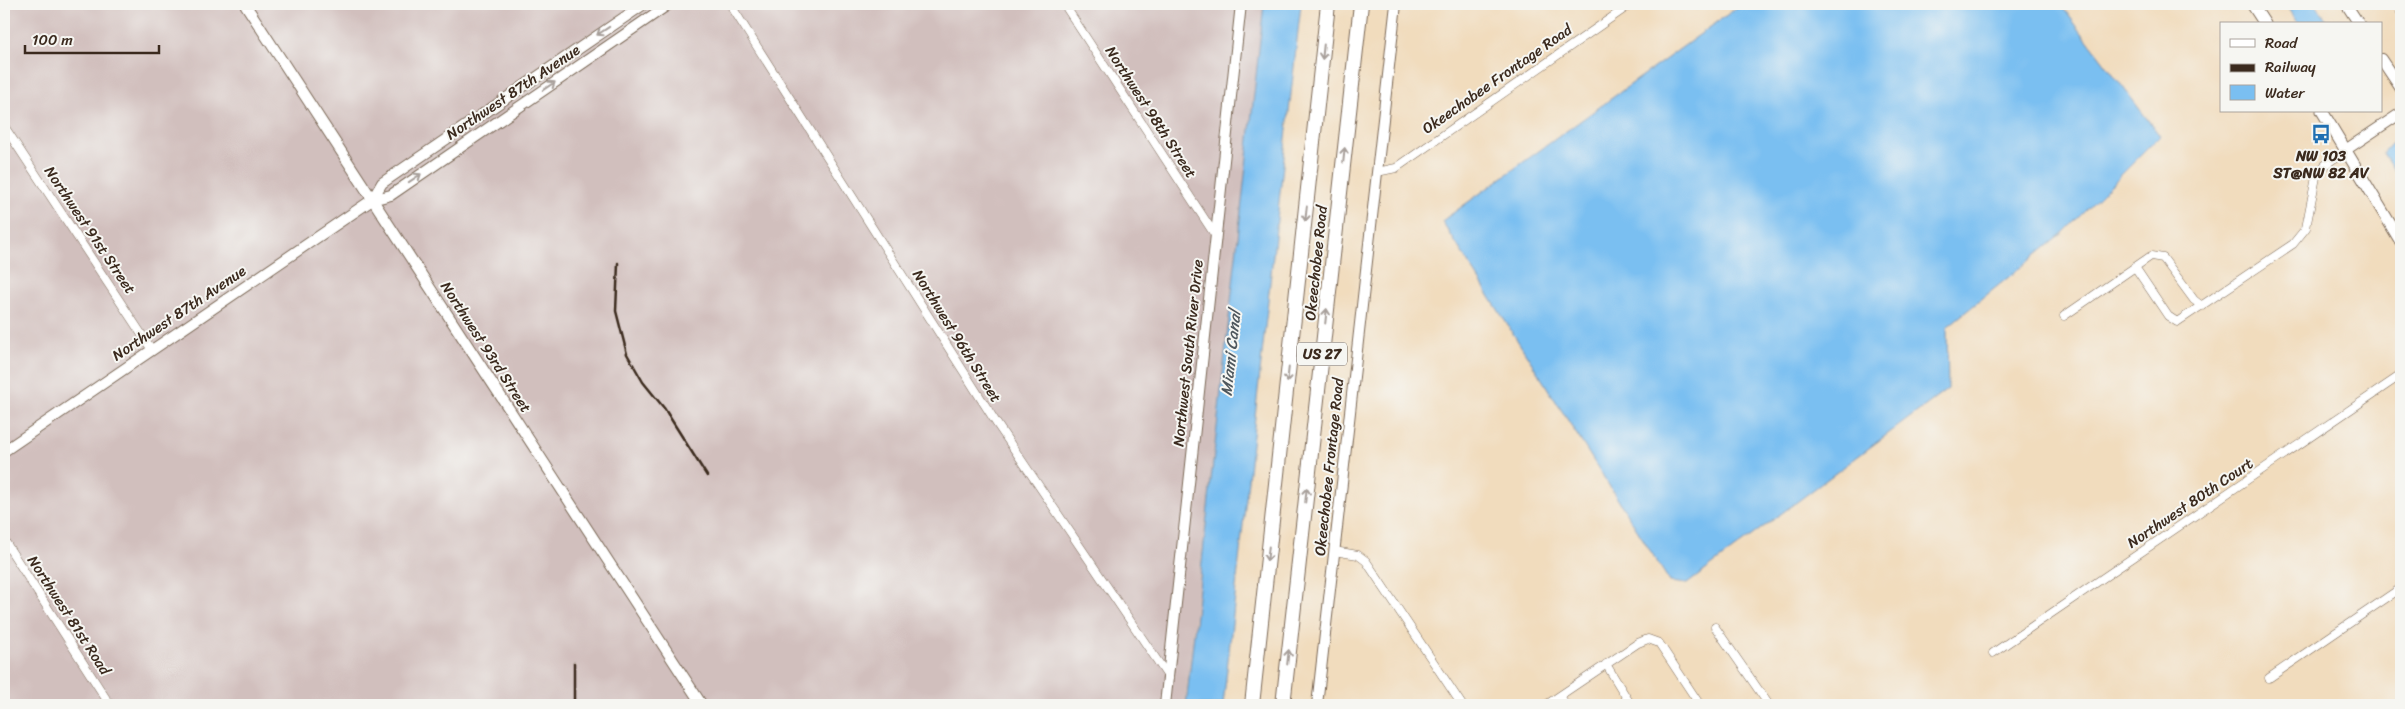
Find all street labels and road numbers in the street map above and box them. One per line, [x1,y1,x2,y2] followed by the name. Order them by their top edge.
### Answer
[1416,17,1578,141] street label: Okeechobee Frontage Road
[441,37,585,147] street label: Northwest 87th Avenue
[1098,40,1204,184] street label: Northwest 98th Street
[37,161,143,300] street label: Northwest 91st Street
[1297,203,1335,322] street label: Okeechobee Road
[107,258,251,368] street label: Northwest 87th Avenue
[1165,258,1211,448] street label: Northwest South River Drive
[905,264,1009,408] street label: Northwest 96th Street
[434,276,539,418] street label: Northwest 93rd Street
[1297,342,1347,366] road number: US 27
[1307,376,1351,557] street label: Okeechobee Frontage Road
[2121,451,2259,555] street label: Northwest 80th Court
[20,550,118,681] street label: Northwest 81st Road

